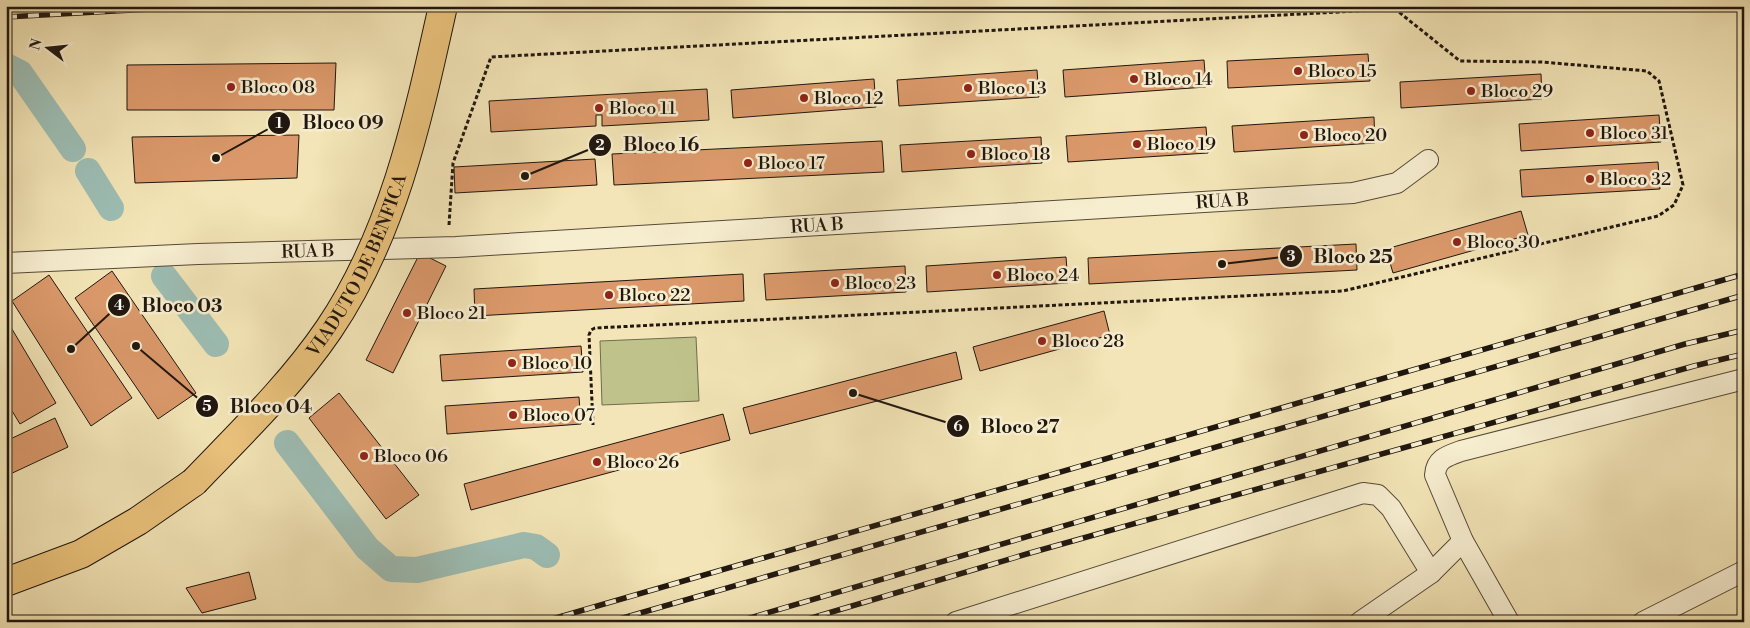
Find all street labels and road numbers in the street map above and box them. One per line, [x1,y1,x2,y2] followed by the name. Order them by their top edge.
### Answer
[301,171,412,362] street label: VIADUTO DE BENFICA
[1195,188,1250,214] street label: RUA B
[790,212,844,238] street label: RUA B
[281,239,335,263] street label: RUA B

